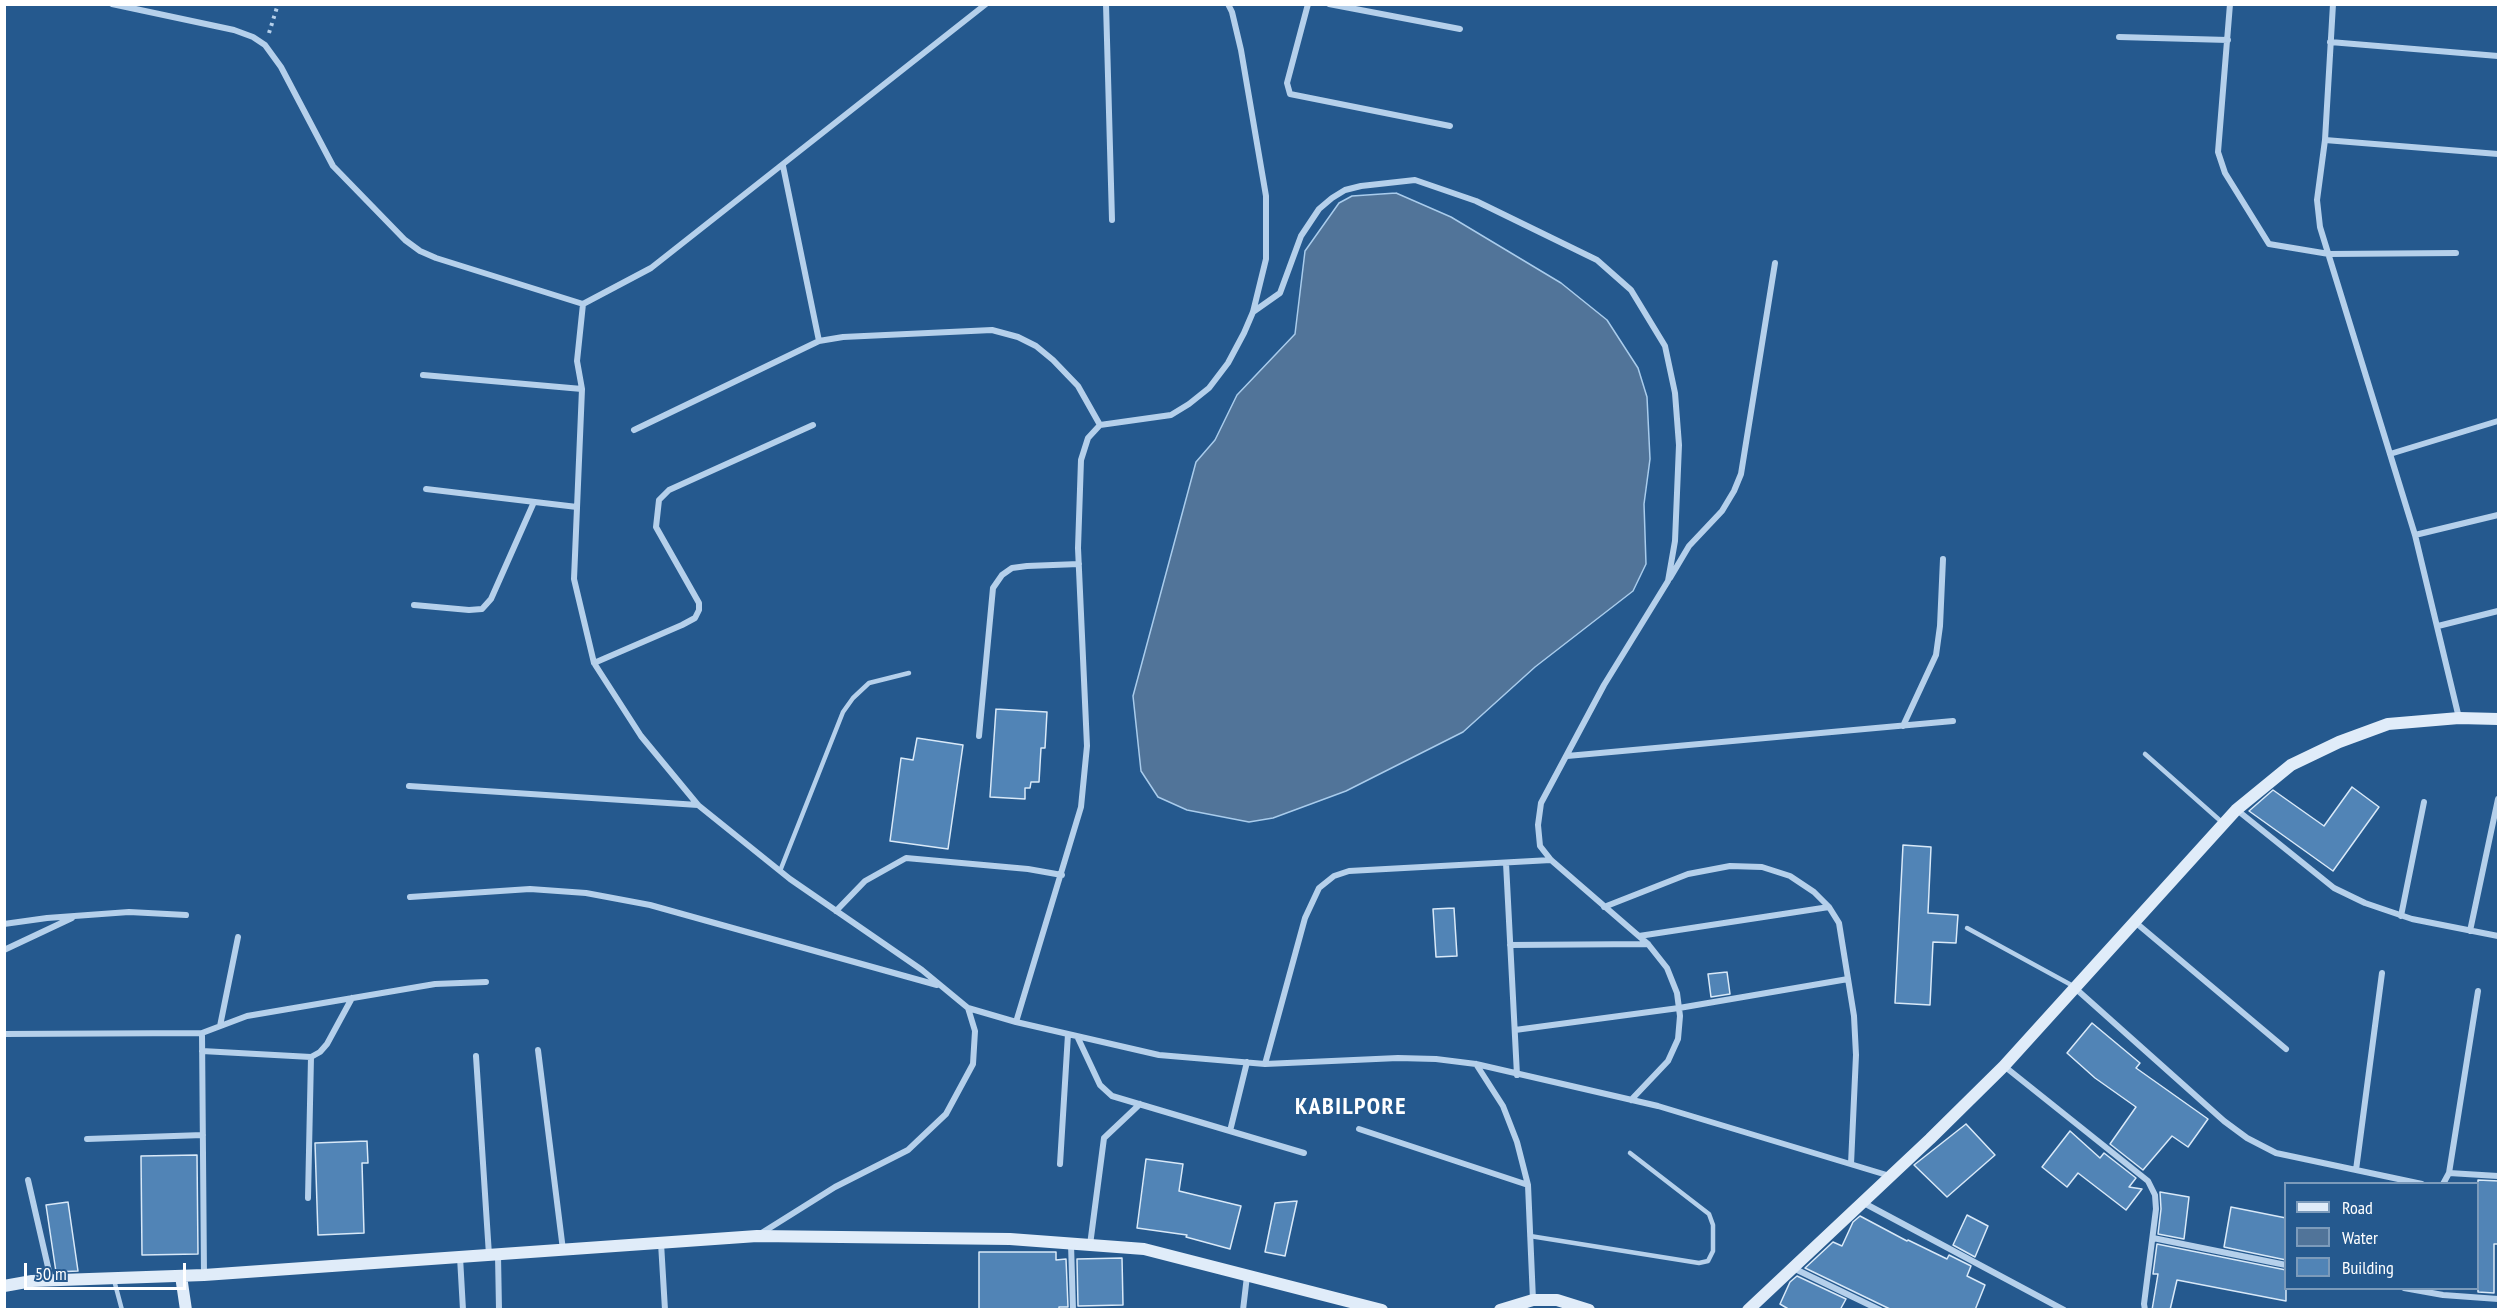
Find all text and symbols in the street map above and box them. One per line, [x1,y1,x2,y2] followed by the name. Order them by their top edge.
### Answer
[1295,1093,1407,1121] district label: KABILPORE
[2284,1182,2479,1290] legend
[2342,1196,2373,1219] text: Road
[2342,1226,2378,1249] text: Water
[27,1251,189,1289] scale bar
[2342,1256,2394,1279] text: Building
[35,1262,67,1285] text: 50 m

